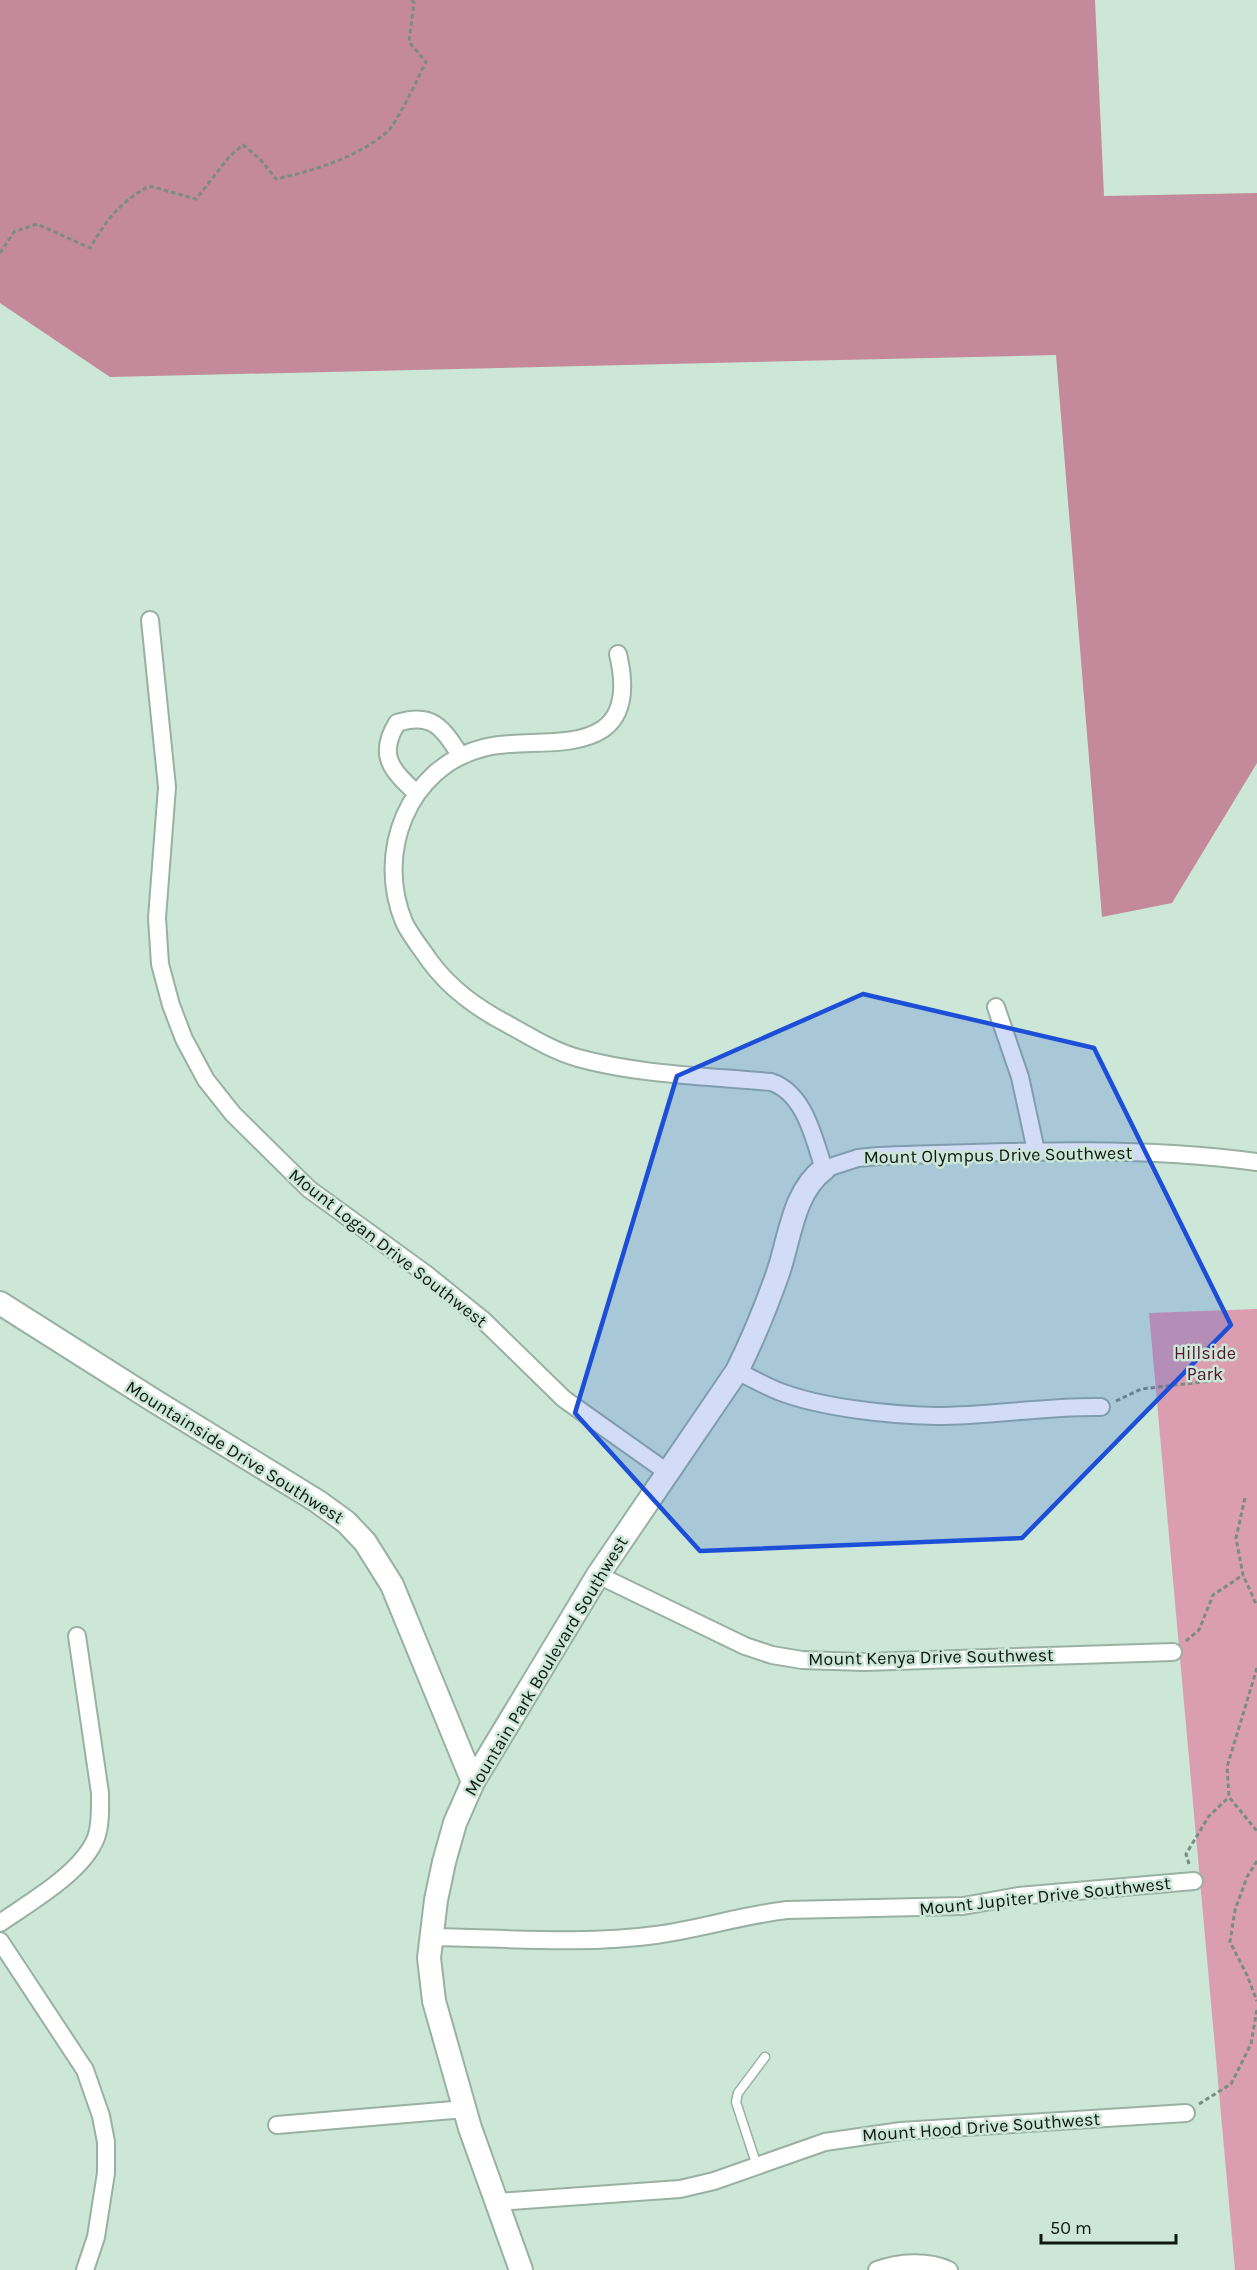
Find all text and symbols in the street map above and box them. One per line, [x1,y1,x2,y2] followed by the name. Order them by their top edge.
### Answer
[863,1142,1133,1168] street label: Mount Olympus Drive Southwest
[285,1164,492,1332] street label: Mount Logan Drive Southwest
[1174,1342,1236,1385] park label: Hillside Park
[122,1376,348,1528] street label: Mountainside Drive Southwest
[460,1532,633,1800] street label: Mountain Park Boulevard Southwest
[808,1644,1054,1670] street label: Mount Kenya Drive Southwest
[918,1872,1172,1920] street label: Mount Jupiter Drive Southwest
[861,2108,1101,2146] street label: Mount Hood Drive Southwest
[1041,2207,1176,2245] scale bar
[1050,2217,1092,2239] text: 50 m

